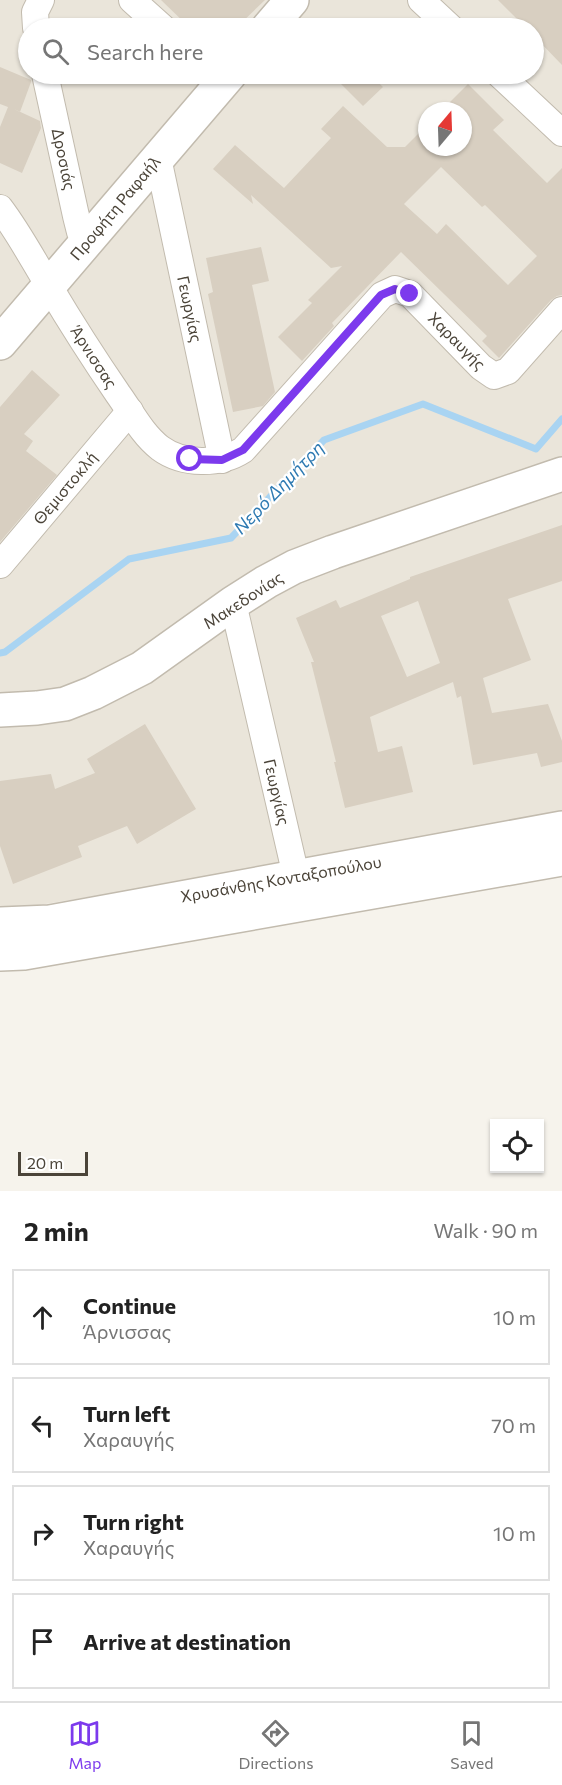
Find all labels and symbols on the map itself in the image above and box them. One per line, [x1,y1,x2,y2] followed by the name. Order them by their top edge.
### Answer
[418,102,472,156] north arrow
[49,126,80,192] street label: Δροσιάς
[66,151,164,264] street label: Προφήτη Ραφαήλ
[174,274,207,344] street label: Γεωργίας
[396,280,422,306] route end
[425,308,490,373] street label: Χαραυγής
[67,321,122,392] street label: Άρνισσας
[228,436,328,538] water label: Νερό Δημήτρη
[176,445,202,471] route start
[29,448,100,528] street label: Θεμιστοκλή
[199,567,286,632] street label: Μακεδονίας
[261,757,294,827] street label: Γεωργίας
[179,851,383,906] street label: Χρυσάνθης Κονταξοπούλου
[18,1149,88,1176] scale bar

